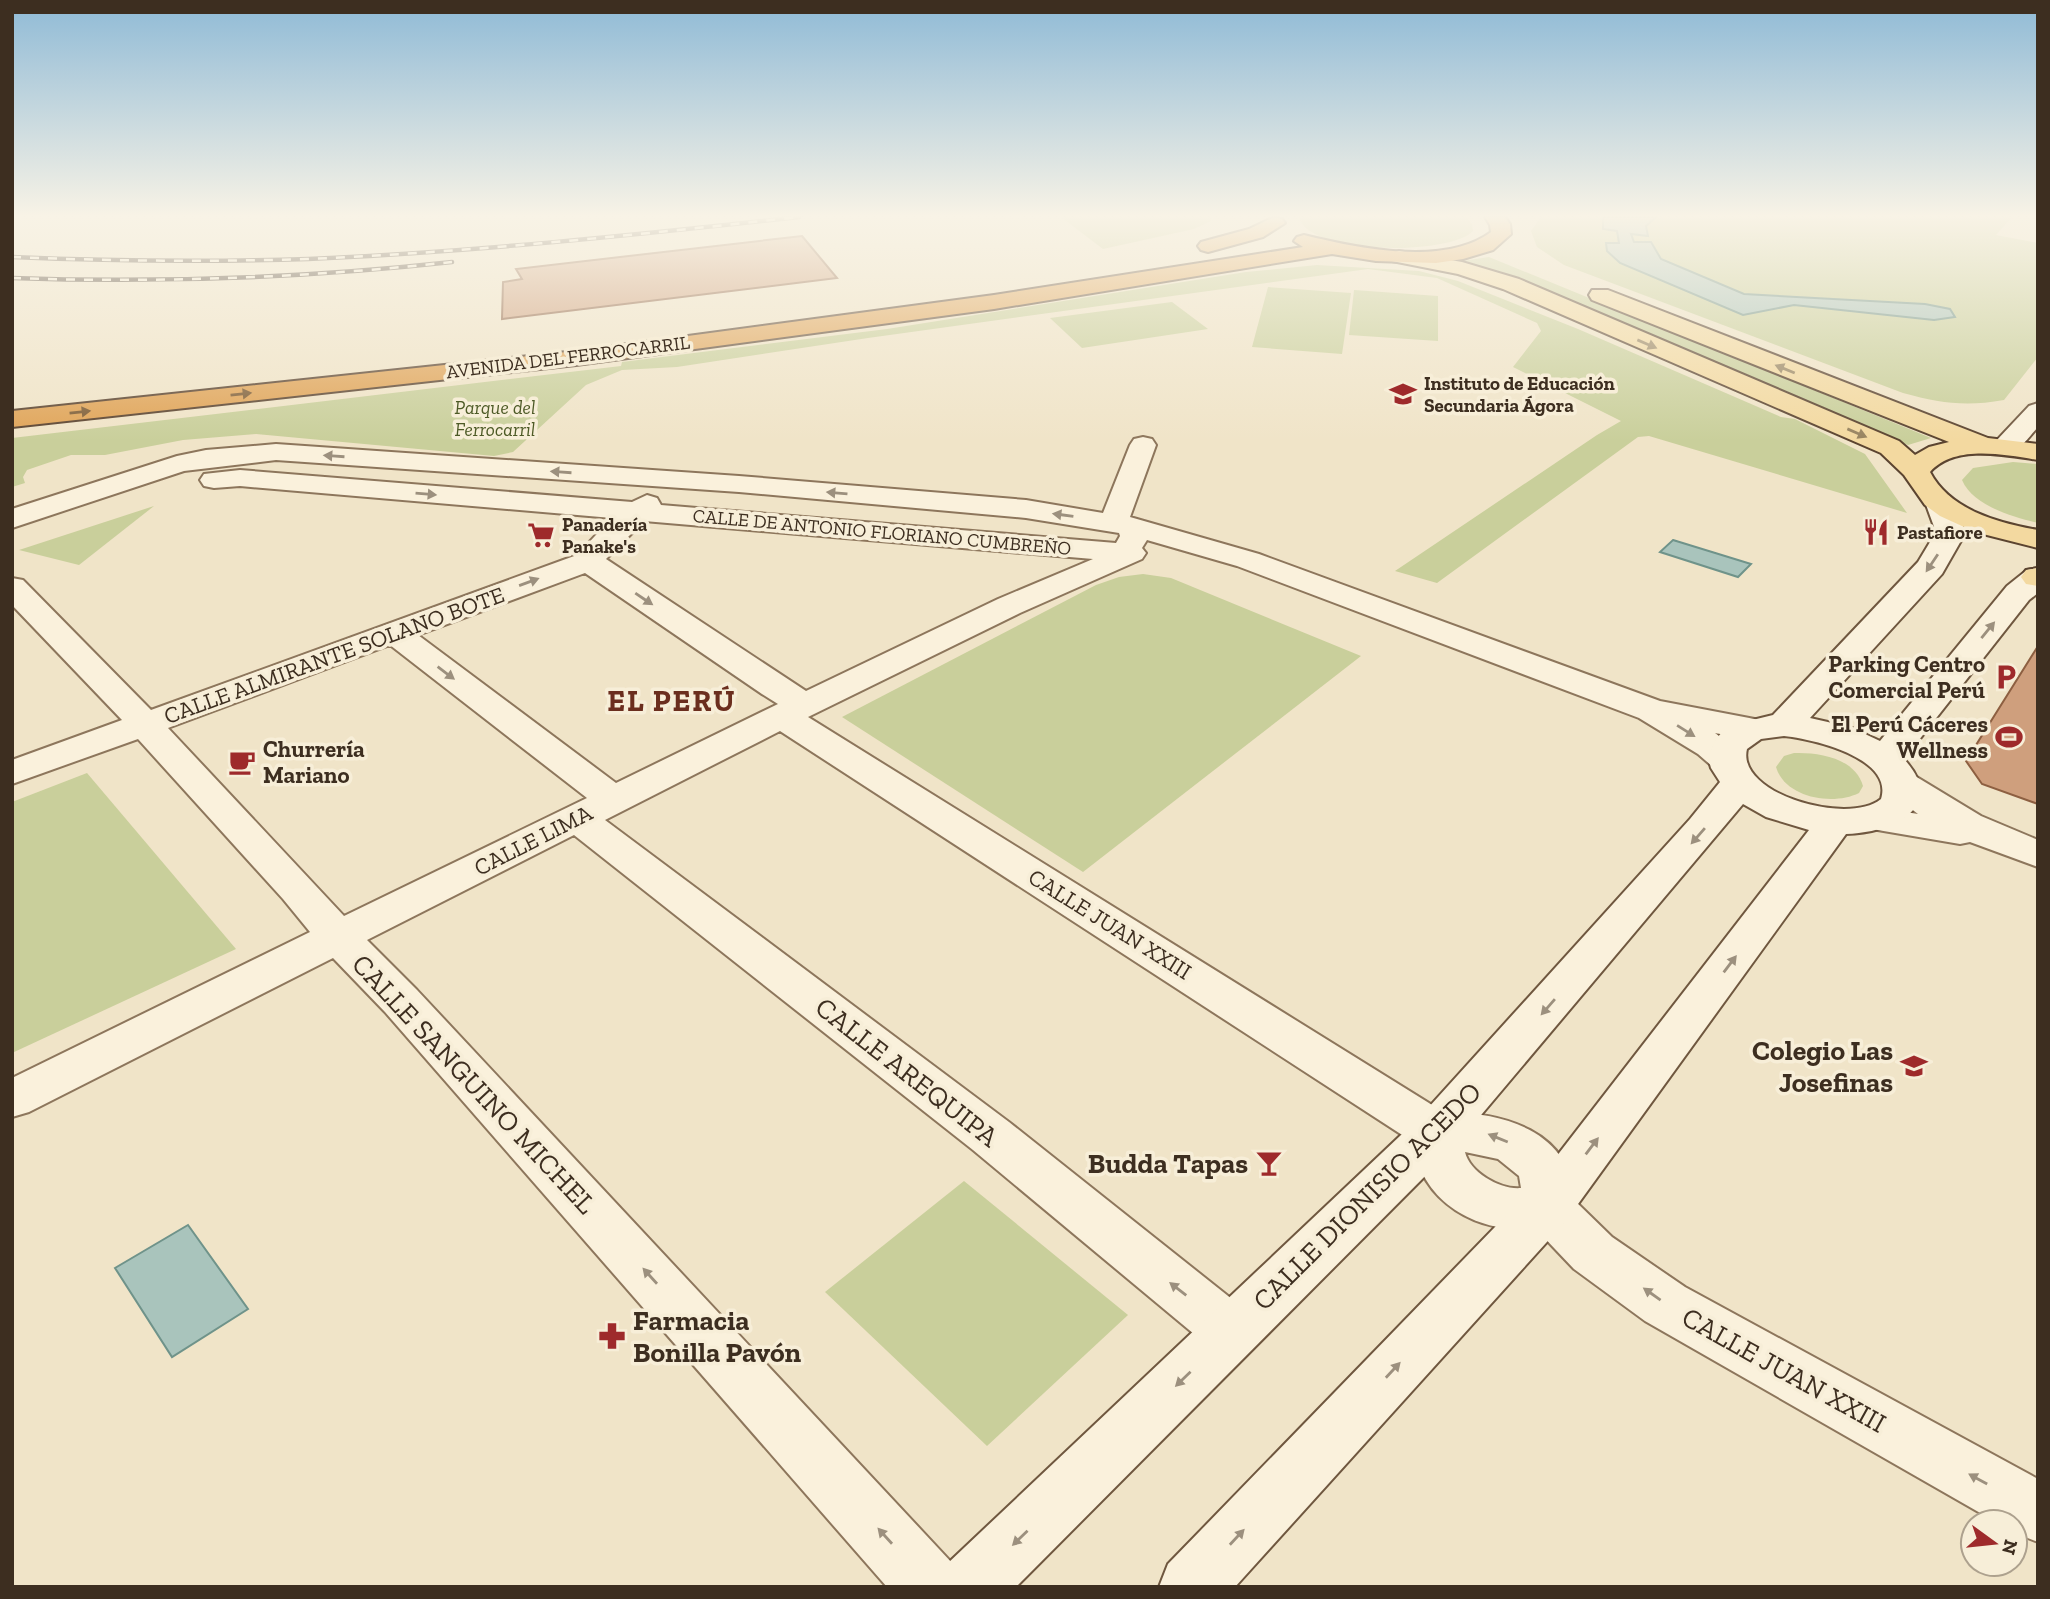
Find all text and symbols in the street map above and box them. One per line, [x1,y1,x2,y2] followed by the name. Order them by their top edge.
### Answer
[445,331,692,383] street label: AVENIDA DEL FERROCARRIL
[1637,339,1658,350] one-way arrow
[1774,364,1795,375] one-way arrow
[1424,372,1615,417] place label: Instituto de Educación Secundaria Ágora
[1388,379,1418,409] school or university icon: Instituto de Educación Secundaria Ágora
[230,389,252,400] one-way arrow
[455,396,535,441] park label: Parque del Ferrocarril
[69,406,91,417] one-way arrow
[1846,428,1867,439] one-way arrow
[323,450,345,461] one-way arrow
[550,466,572,477] one-way arrow
[826,487,848,498] one-way arrow
[415,489,437,500] one-way arrow
[692,504,1072,560] street label: CALLE DE ANTONIO FLORIANO CUMBREÑO
[1052,509,1074,520] one-way arrow
[562,513,648,558] place label: Panadería Panake's
[1861,517,1891,547] restaurant icon: Pastafiore
[526,520,556,550] supermarket icon: Panadería Panake's
[1897,521,1983,544] place label: Pastafiore
[1926,553,1939,572] one-way arrow
[519,576,540,587] one-way arrow
[160,580,508,730] street label: CALLE ALMIRANTE SOLANO BOTE
[635,592,653,606] one-way arrow
[1980,622,1995,639] one-way arrow
[1828,650,1986,704] place label: Parking Centro Comercial Perú
[1991,662,2021,692] parking icon: Parking Centro Comercial Perú
[437,665,455,679] one-way arrow
[607,683,737,719] district label: EL PERÚ
[1831,710,1988,764] place label: El Perú Cáceres Wellness
[1994,722,2024,752] sports icon: El Perú Cáceres Wellness
[1676,724,1695,737] one-way arrow
[263,735,365,789] place label: Churrería Mariano
[227,747,257,777] cafe icon: Churrería Mariano
[469,798,598,882] street label: CALLE LIMA
[1691,827,1706,844] one-way arrow
[1023,863,1197,985] street label: CALLE JUAN XXIII
[345,948,603,1220] street label: CALLE SANGUINO MICHEL
[1722,956,1737,974] one-way arrow
[809,990,1006,1154] street label: CALLE AREQUIPA
[1540,998,1556,1016] one-way arrow
[1752,1034,1893,1099] place label: Colegio Las Josefinas
[1899,1051,1929,1081] school or university icon: Colegio Las Josefinas
[1246,1075,1488,1317] street label: CALLE DIONISIO ACEDO
[1488,1133,1509,1144] one-way arrow
[1585,1137,1599,1155] one-way arrow
[1088,1147,1248,1180] place label: Budda Tapas
[1254,1148,1284,1178] bar icon: Budda Tapas
[642,1267,658,1285] one-way arrow
[1169,1283,1187,1297] one-way arrow
[1643,1288,1661,1302] one-way arrow
[1676,1300,1892,1440] street label: CALLE JUAN XXIII
[633,1304,802,1369] place label: Farmacia Bonilla Pavón
[597,1321,627,1351] pharmacy icon: Farmacia Bonilla Pavón
[1384,1362,1401,1379] one-way arrow
[1175,1371,1192,1387] one-way arrow
[1968,1473,1988,1485] one-way arrow
[1959,1508,2029,1578] north arrow
[877,1528,893,1545] one-way arrow
[1012,1529,1029,1545] one-way arrow
[1229,1529,1245,1546] one-way arrow
[1997,1537,2023,1557] text: N

